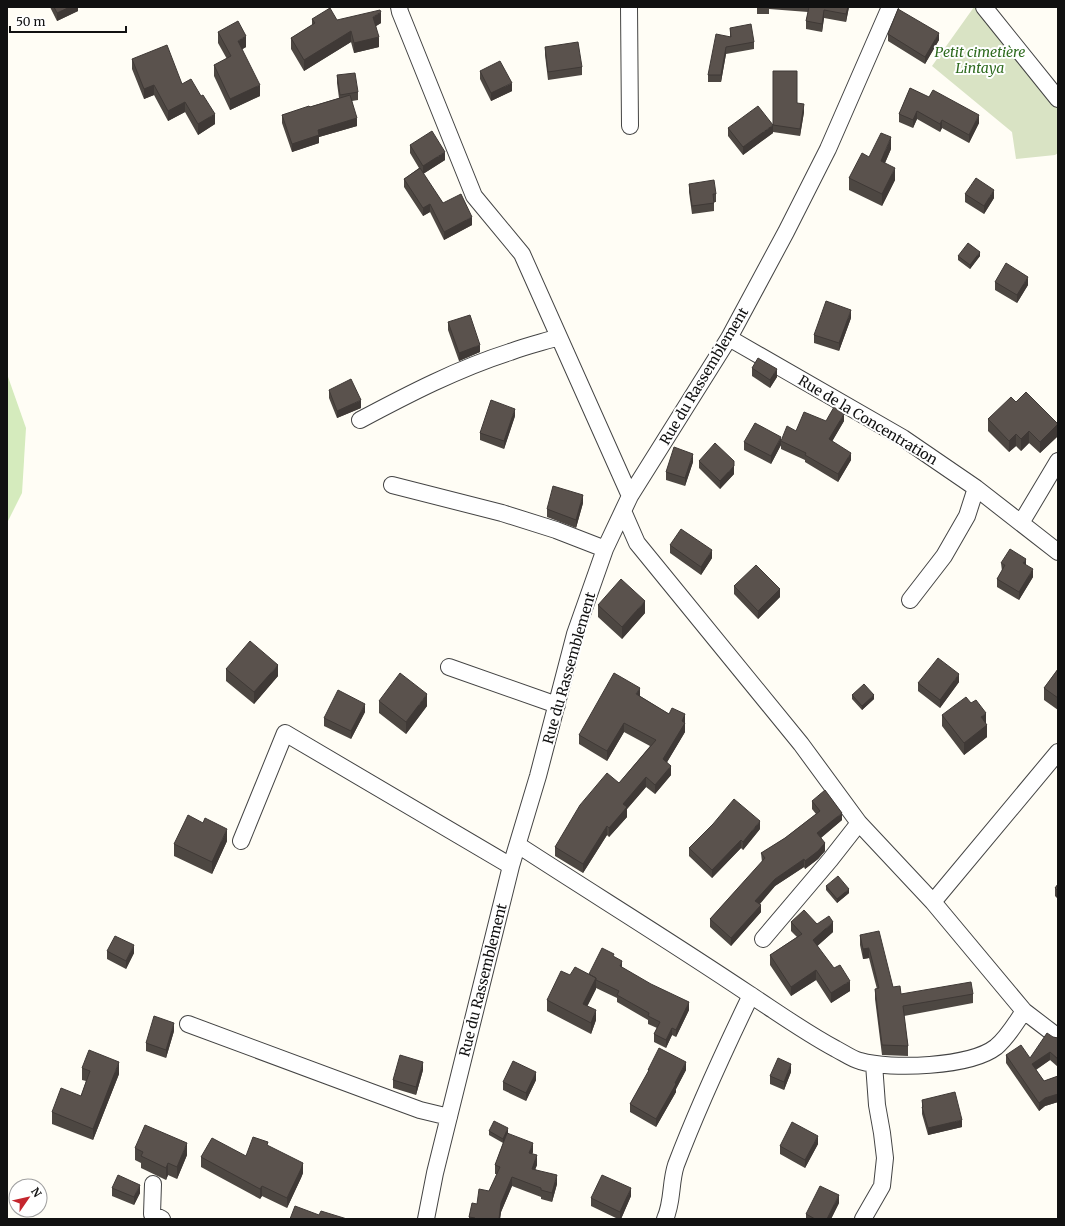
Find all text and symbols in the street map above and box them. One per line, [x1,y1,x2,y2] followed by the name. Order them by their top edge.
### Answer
[10,8,126,34] scale bar
[16,14,45,29] text: 50 m
[935,43,1025,77] park label: Petit cimetière Lintaya
[656,304,752,448] street label: Rue du Rassemblement
[795,371,941,469] street label: Rue de la Concentration
[539,589,599,746] street label: Rue du Rassemblement
[455,901,511,1058] street label: Rue du Rassemblement
[8,1178,48,1218] north arrow
[28,1185,45,1200] text: N

